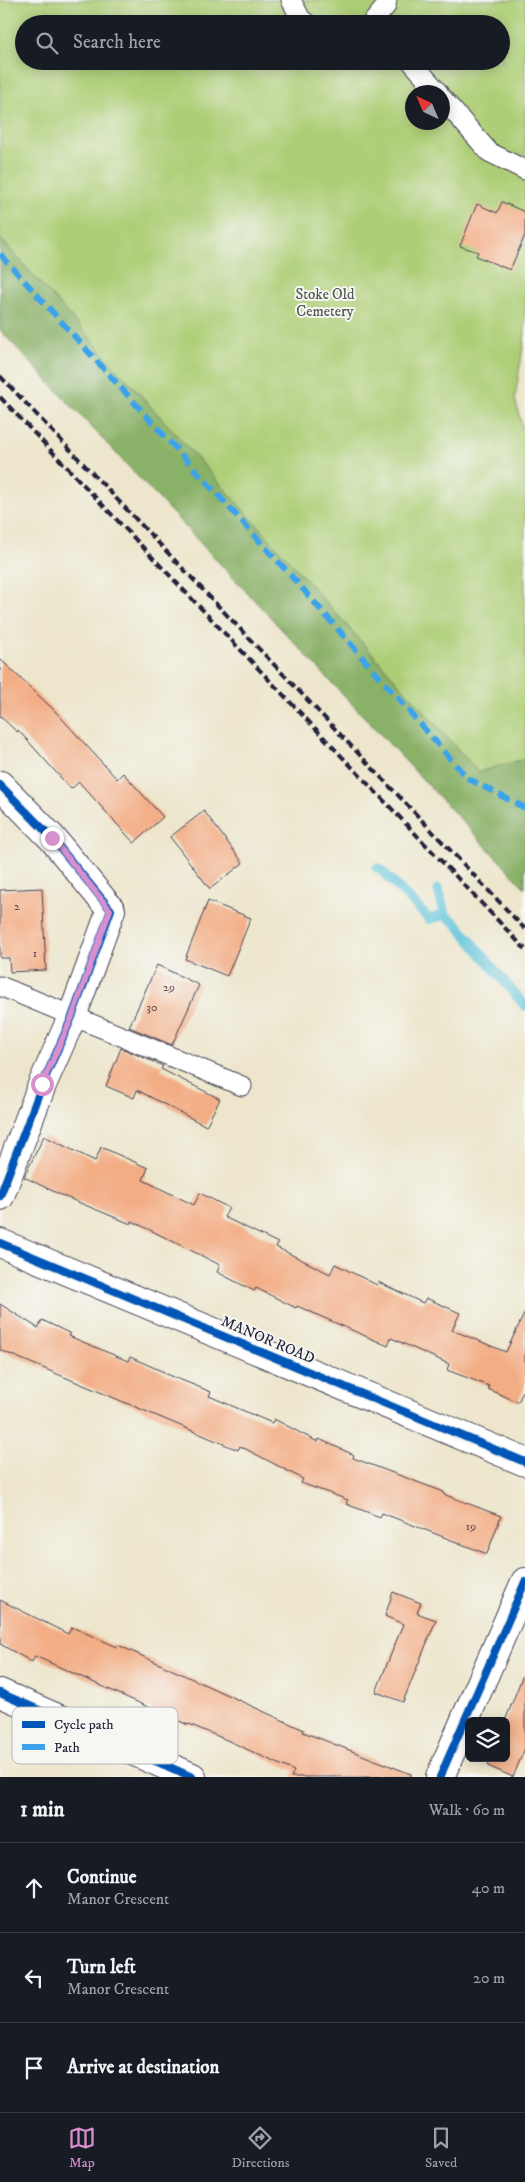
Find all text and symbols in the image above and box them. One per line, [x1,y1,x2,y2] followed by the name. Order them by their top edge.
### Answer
[15,15,510,70] search box
[33,29,61,57] icon: search
[73,31,161,54] text: Search here
[405,85,450,130] north arrow
[295,285,355,321] park label: Stoke Old Cemetery
[41,827,64,850] route end
[14,899,20,914] house number: 2
[33,946,37,961] house number: 1
[163,980,175,995] house number: 29
[147,1000,157,1015] house number: 30
[31,1073,54,1096] route start
[218,1312,318,1368] street label: MANOR ROAD
[466,1519,476,1534] house number: 19
[12,1707,178,1764] legend
[54,1716,114,1734] text: Cycle path
[465,1717,510,1762] map controls
[465,1717,510,1762] button: layers
[54,1739,81,1757] text: Path
[20,1797,64,1823] text: 1 min
[429,1800,505,1820] text: Walk · 60 m
[67,1866,137,1889] text: Continue
[20,1874,48,1902] icon: ahead
[472,1878,505,1898] text: 40 m
[67,1889,169,1909] text: Manor Crescent
[67,1956,136,1979] text: Turn left
[20,1964,48,1992] icon: left
[473,1968,505,1988] text: 20 m
[67,1979,169,1999] text: Manor Crescent
[20,2054,48,2082] icon: arrive
[67,2056,219,2079] text: Arrive at destination
[68,2124,96,2172] tab: Map
[231,2124,289,2172] tab: Directions
[425,2124,457,2172] tab: Saved

